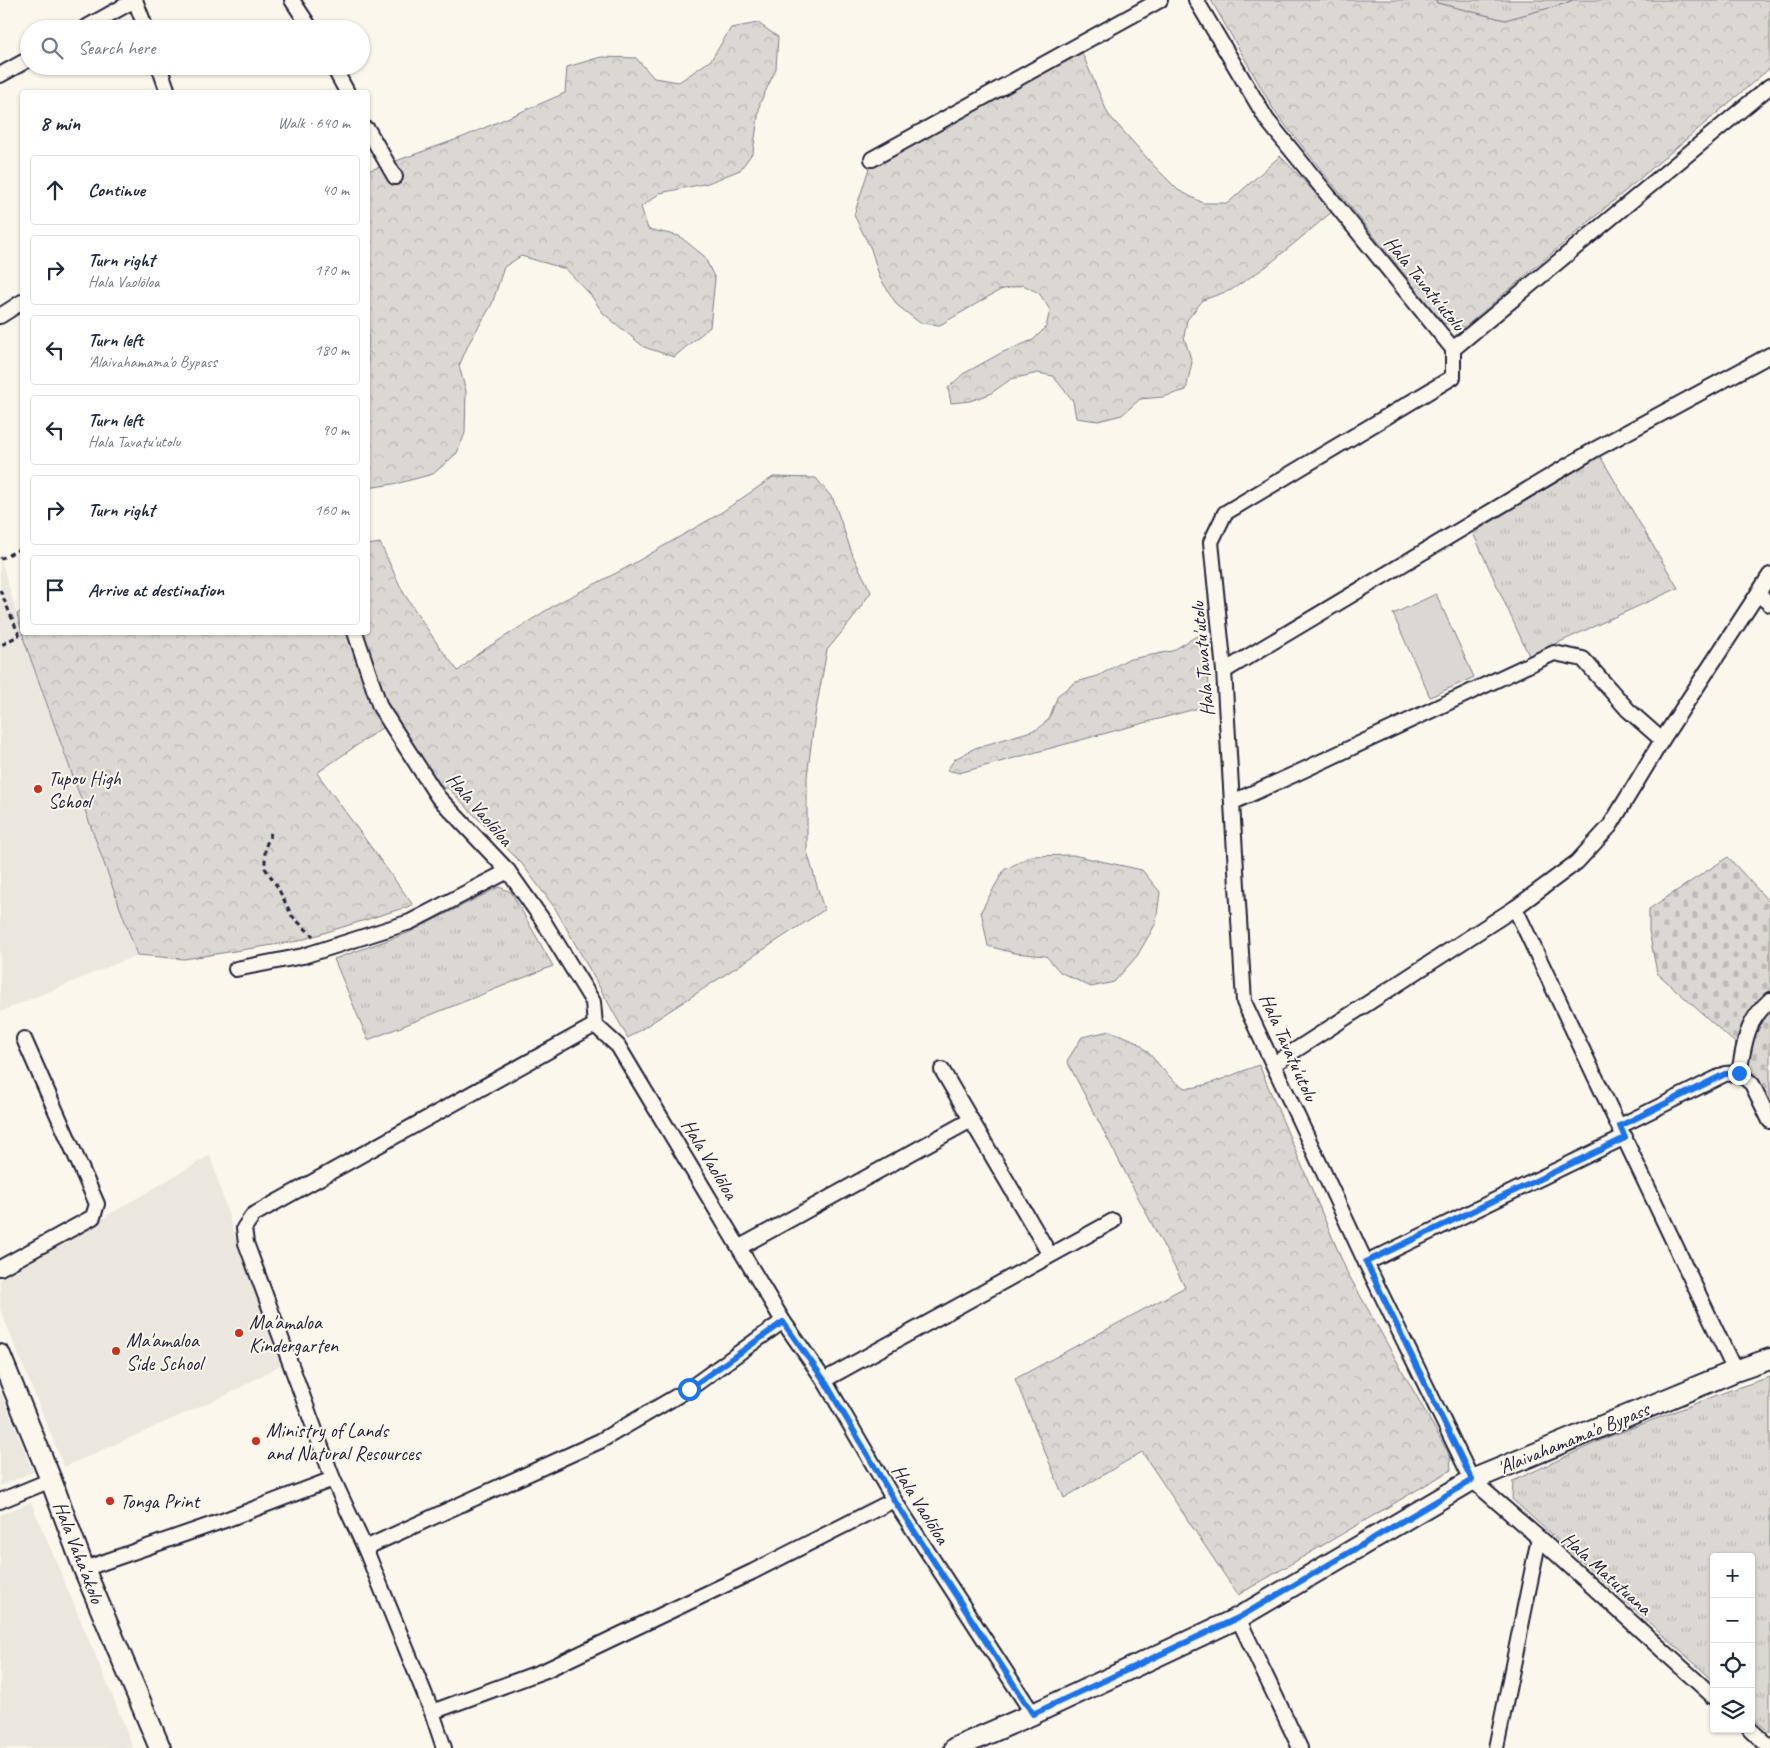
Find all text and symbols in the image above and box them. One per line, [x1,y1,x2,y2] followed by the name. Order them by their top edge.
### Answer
[20,20,370,75] search box
[38,34,66,62] icon: search
[78,36,155,60] text: Search here
[40,110,80,136] text: 8 min
[278,113,350,133] text: Walk · 640 m
[41,176,69,204] icon: ahead
[88,178,145,202] text: Continue
[322,180,349,200] text: 40 m
[1379,231,1472,337] street label: Hala Tavatu'utolu
[88,248,155,272] text: Turn right
[41,256,69,284] icon: right
[315,260,349,280] text: 170 m
[88,272,160,292] text: Hala Vaolōloa
[88,328,143,352] text: Turn left
[41,336,69,364] icon: left
[315,340,349,360] text: 180 m
[88,352,217,372] text: 'Alaivahamama'o Bypass
[88,408,143,432] text: Turn left
[41,416,69,444] icon: left
[322,420,349,440] text: 90 m
[88,432,180,452] text: Hala Tavatu'utolu
[41,496,69,524] icon: right
[88,498,155,522] text: Turn right
[315,500,349,520] text: 160 m
[41,576,69,604] icon: arrive
[88,578,224,602] text: Arrive at destination
[1185,599,1220,717] street label: Hala Tavatu'utolu
[48,766,122,814] place label: Tupou High School
[441,767,520,853] street label: Hala Vaolōloa
[32,783,44,795] marker: Tupou High School
[1254,990,1324,1106] street label: Hala Tavatu'utolu
[1728,1062,1751,1085] route end
[676,1115,744,1206] street label: Hala Vaolōloa
[249,1310,339,1358] place label: Ma'amaloa Kindergarten
[233,1327,245,1339] marker: Ma'amaloa Kindergarten
[126,1328,206,1376] place label: Ma'amaloa Side School
[110,1345,122,1357] marker: Ma'amaloa Side School
[678,1378,701,1401] route start
[1494,1396,1655,1480] street label: 'Alaivahamama'o Bypass
[266,1418,423,1466] place label: Ministry of Lands and Natural Resources
[250,1435,262,1447] marker: Ministry of Lands and Natural Resources
[886,1460,956,1550] street label: Hala Vaolōloa
[120,1489,202,1514] place label: Tonga Print
[104,1495,116,1507] marker: Tonga Print
[48,1498,110,1608] street label: Hala Vaha'akolo
[1556,1526,1658,1621] street label: Hala Matutuana
[1710,1553,1755,1733] map controls
[1710,1553,1755,1598] button: +
[1710,1598,1755,1643] button: −
[1710,1643,1755,1688] button: locate
[1710,1688,1755,1733] button: layers

